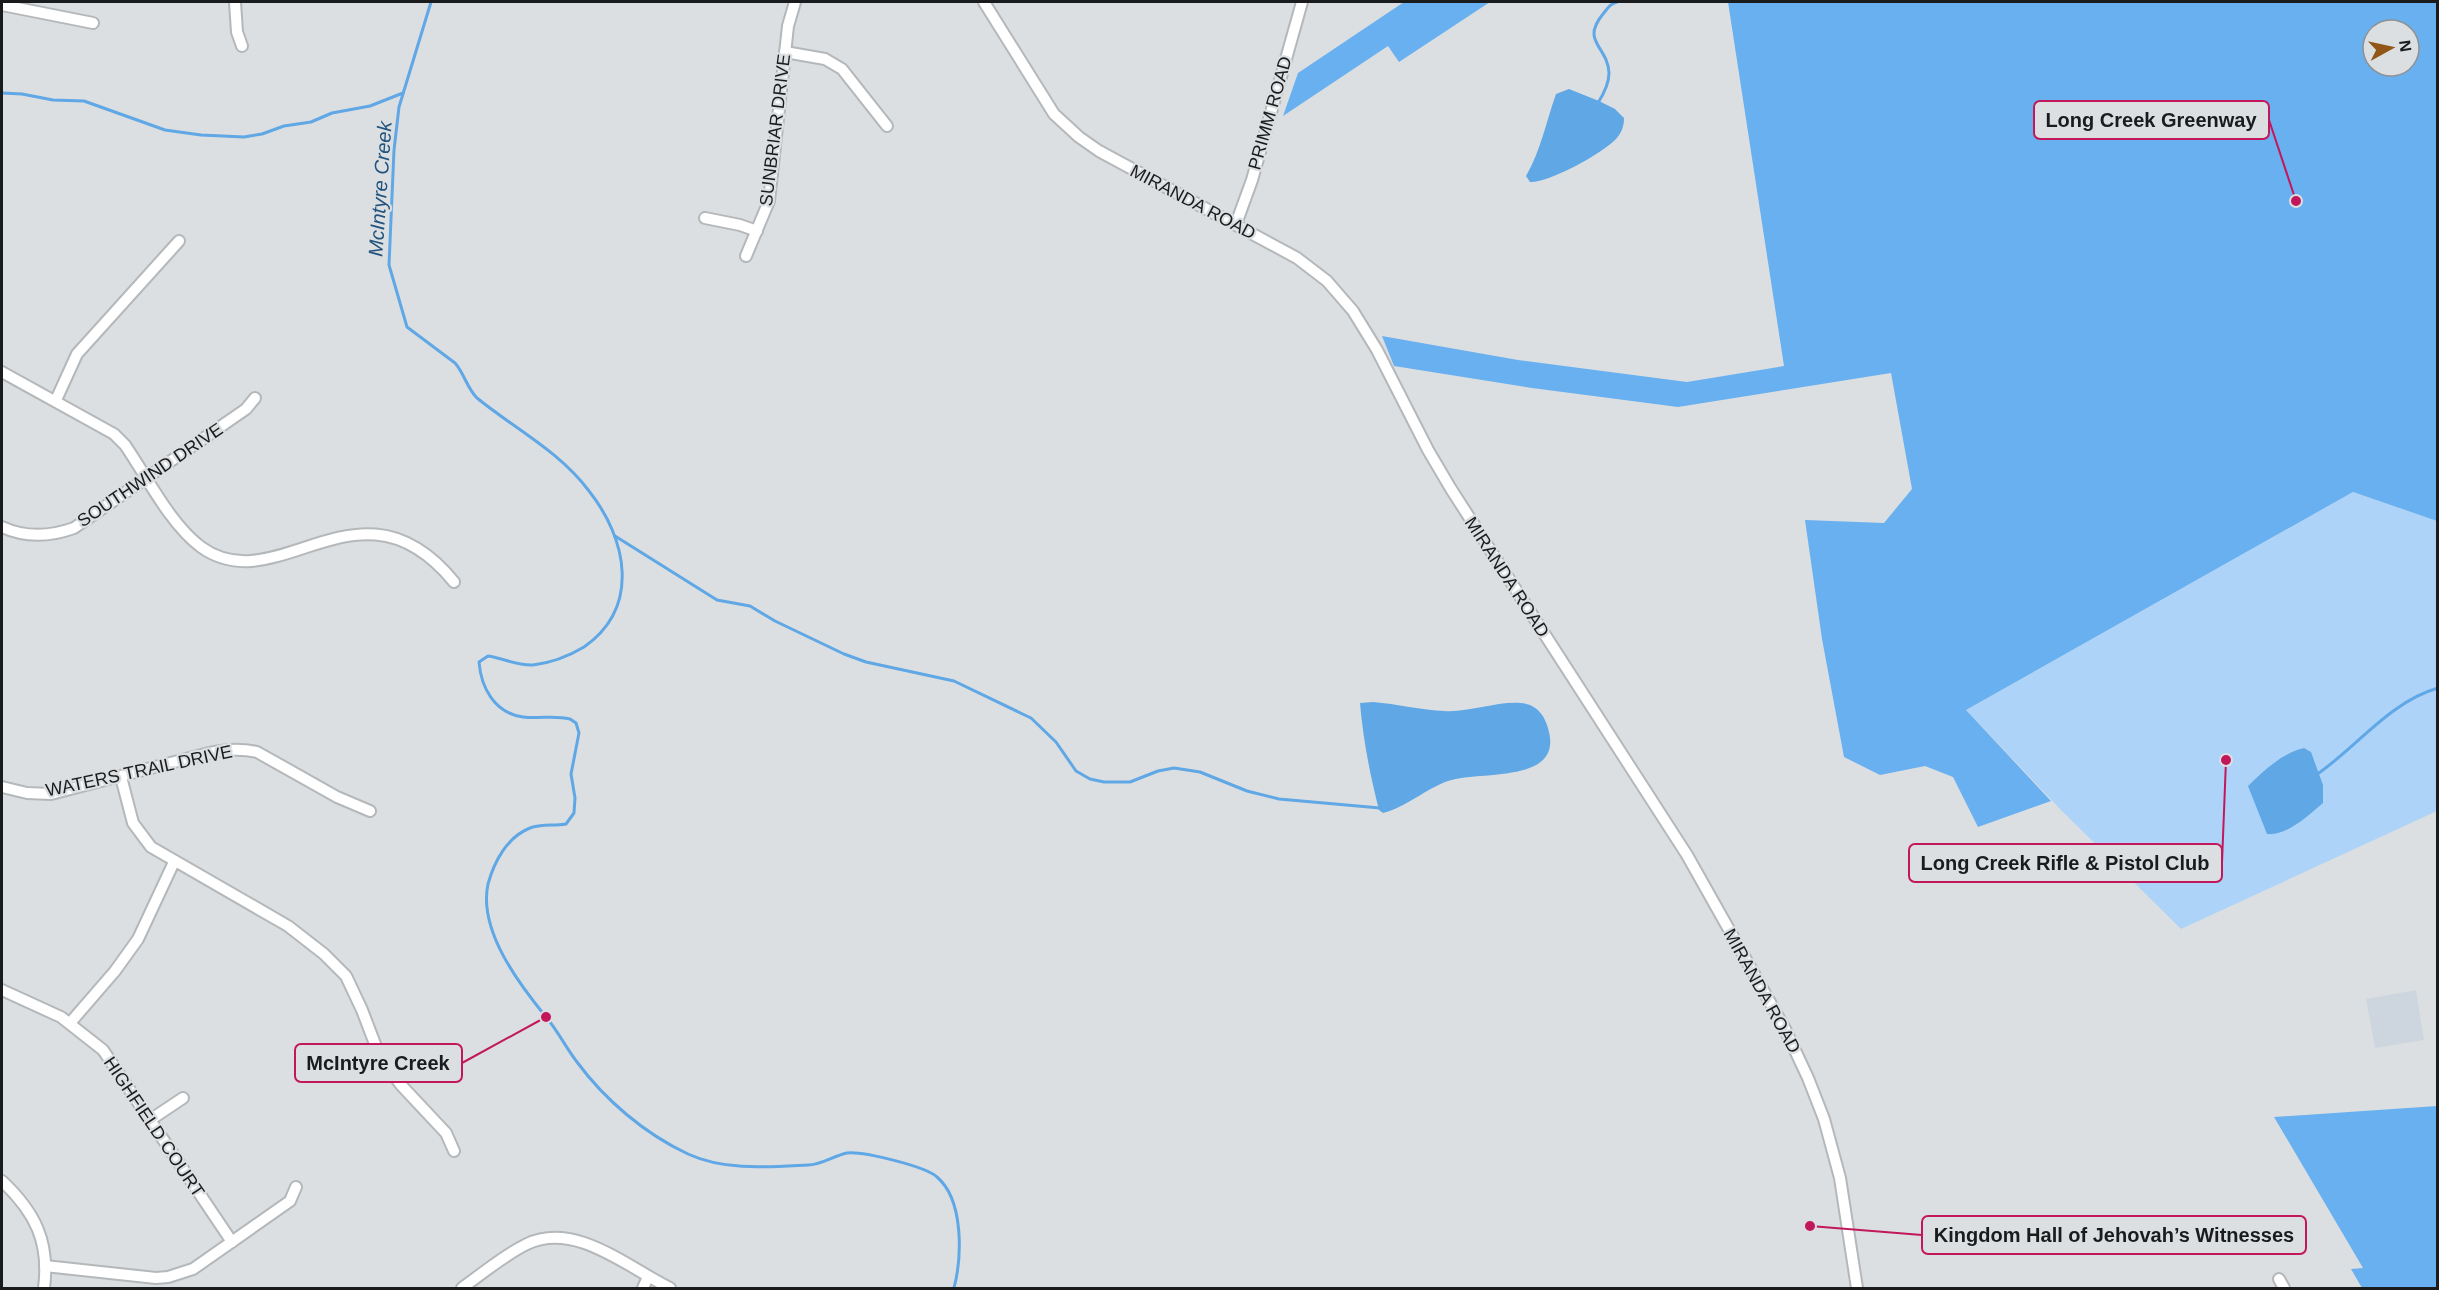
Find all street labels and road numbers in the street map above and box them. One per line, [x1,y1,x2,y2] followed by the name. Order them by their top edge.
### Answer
[756,53,794,207] street label: SUNBRIAR DRIVE
[1244,54,1296,172] street label: PRIMM ROAD
[1127,161,1259,243] street label: MIRANDA ROAD
[74,419,226,531] street label: SOUTHWIND DRIVE
[1461,513,1553,641] street label: MIRANDA ROAD
[44,741,234,801] street label: WATERS TRAIL DRIVE
[1720,925,1804,1057] street label: MIRANDA ROAD
[100,1053,208,1201] street label: HIGHFIELD COURT

